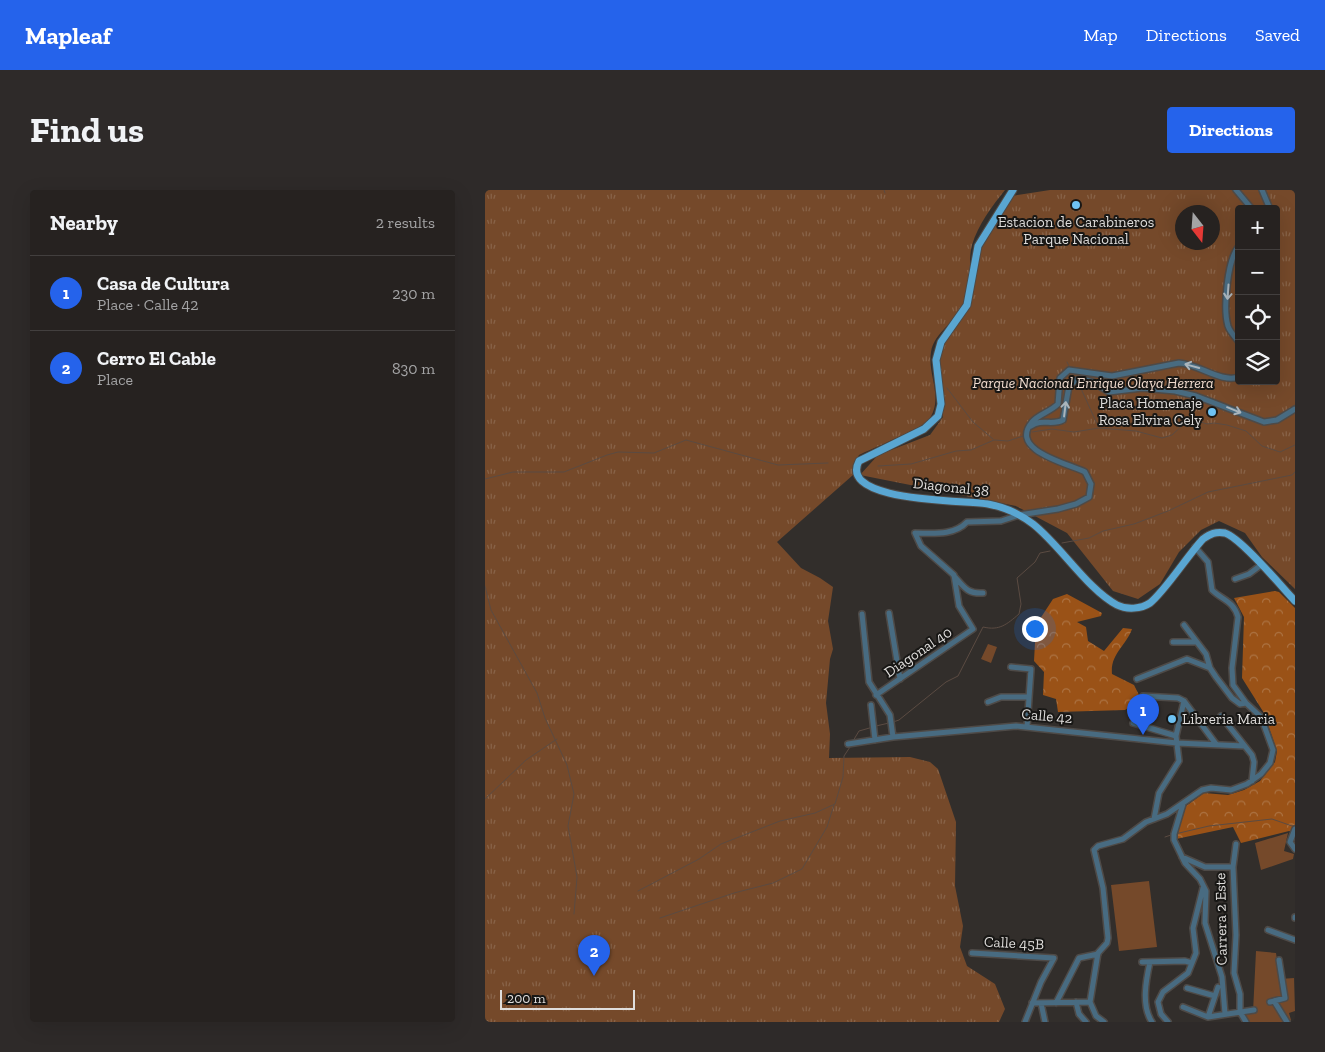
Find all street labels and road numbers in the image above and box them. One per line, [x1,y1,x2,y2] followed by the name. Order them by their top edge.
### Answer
[912,474,990,500] street label: Diagonal 38
[881,623,955,681] street label: Diagonal 40
[1021,705,1074,727] street label: Calle 42
[1211,873,1231,965] street label: Carrera 2 Este
[983,932,1045,954] street label: Calle 45B

